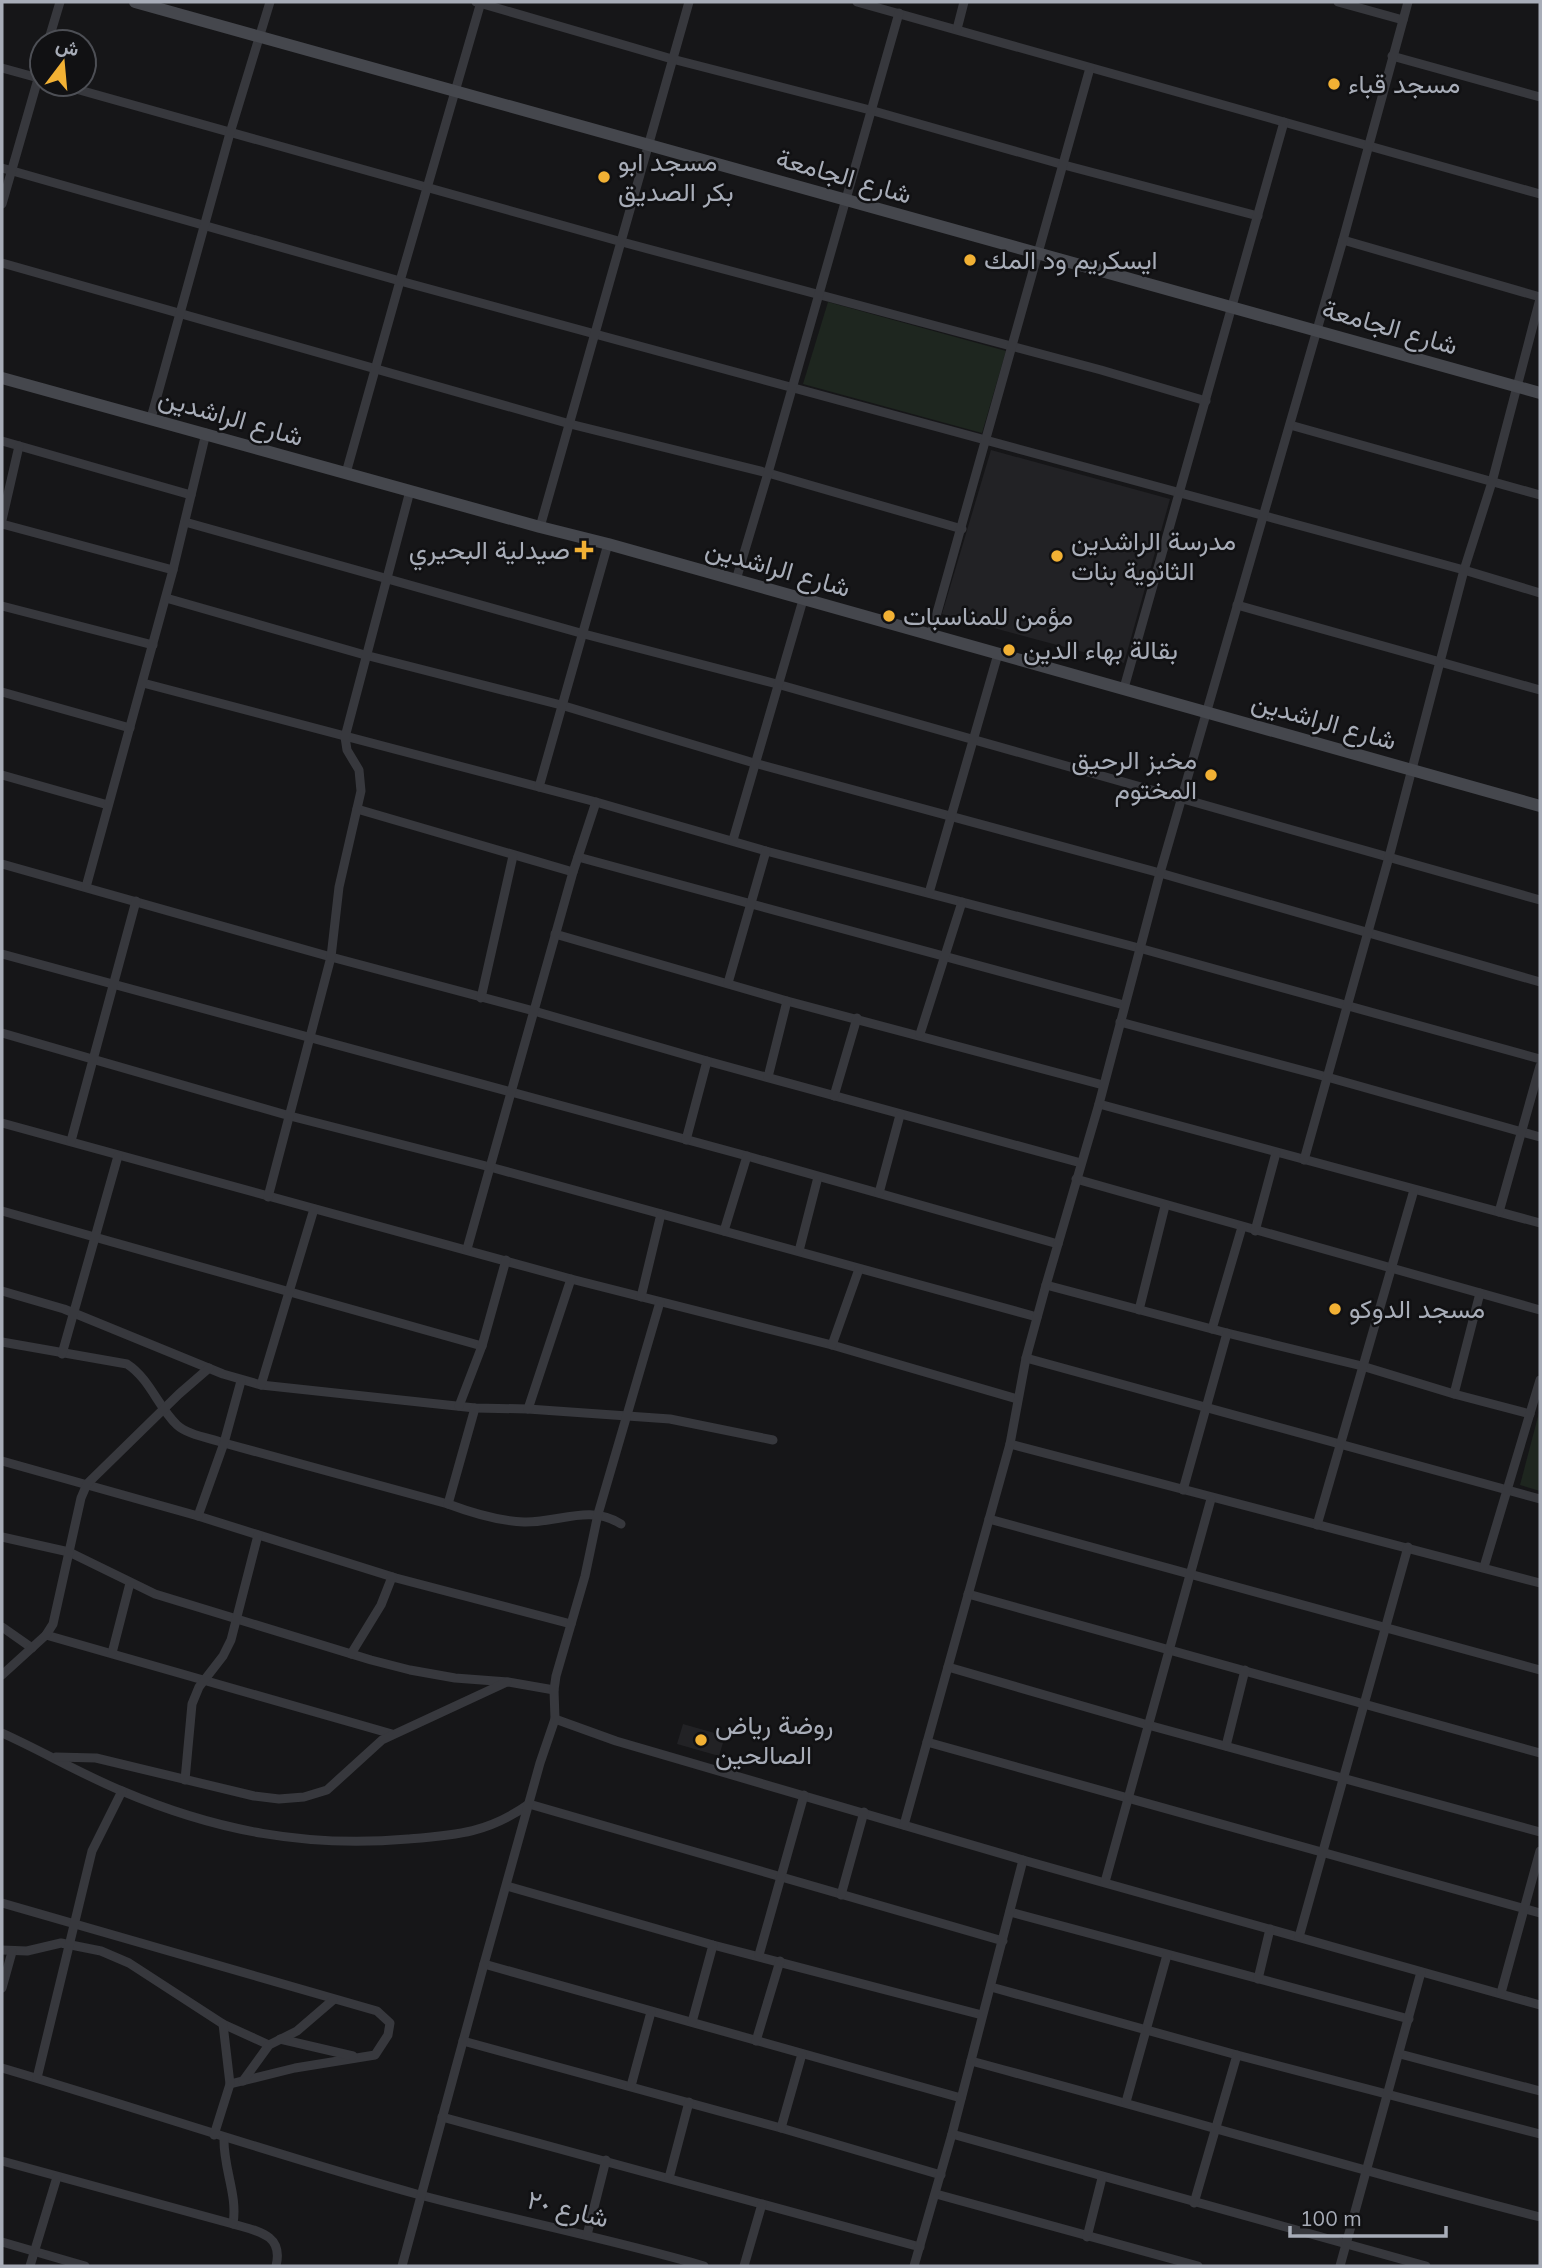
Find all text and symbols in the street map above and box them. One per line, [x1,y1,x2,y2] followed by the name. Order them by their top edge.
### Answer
[28,28,98,98] north arrow
[53,32,82,61] text: ش
[1348,67,1460,100] place label: مسجد قباء
[1326,76,1342,92] marker: مسجد قباء
[772,140,916,213] street label: شارع الجامعة
[618,145,734,208] place label: مسجد ابو بكر الصديق
[596,169,612,185] marker: مسجد ابو بكر الصديق
[984,243,1158,277] place label: ايسكريم ود المك
[962,252,978,268] marker: ايسكريم ود المك
[1318,291,1462,364] street label: شارع الجامعة
[154,380,307,455] street label: شارع الراشدين
[1071,524,1236,587] place label: مدرسة الراشدين الثانوية بنات
[701,531,854,606] street label: شارع الراشدين
[409,533,570,571] place label: صيدلية البحيري
[576,542,592,558] marker: صيدلية البحيري
[1049,548,1065,564] marker: مدرسة الراشدين الثانوية بنات
[903,599,1073,632] place label: مؤمن للمناسبات
[881,608,897,624] marker: مؤمن للمناسبات
[1023,633,1178,666] place label: بقالة بهاء الدين
[1001,642,1017,658] marker: بقالة بهاء الدين
[1247,684,1400,759] street label: شارع الراشدين
[1071,743,1197,807] place label: مخبز الرحيق المختوم
[1203,767,1219,783] marker: مخبز الرحيق المختوم
[1349,1292,1485,1325] place label: مسجد الدوكو
[1327,1301,1343,1317] marker: مسجد الدوكو
[715,1708,833,1771] place label: روضة رياض الصالحين
[693,1732,709,1748] marker: روضة رياض الصالحين
[524,2183,612,2236] street label: شارع ٢٠
[1290,2194,1446,2238] scale bar
[1300,2205,1362,2231] text: 100 m

